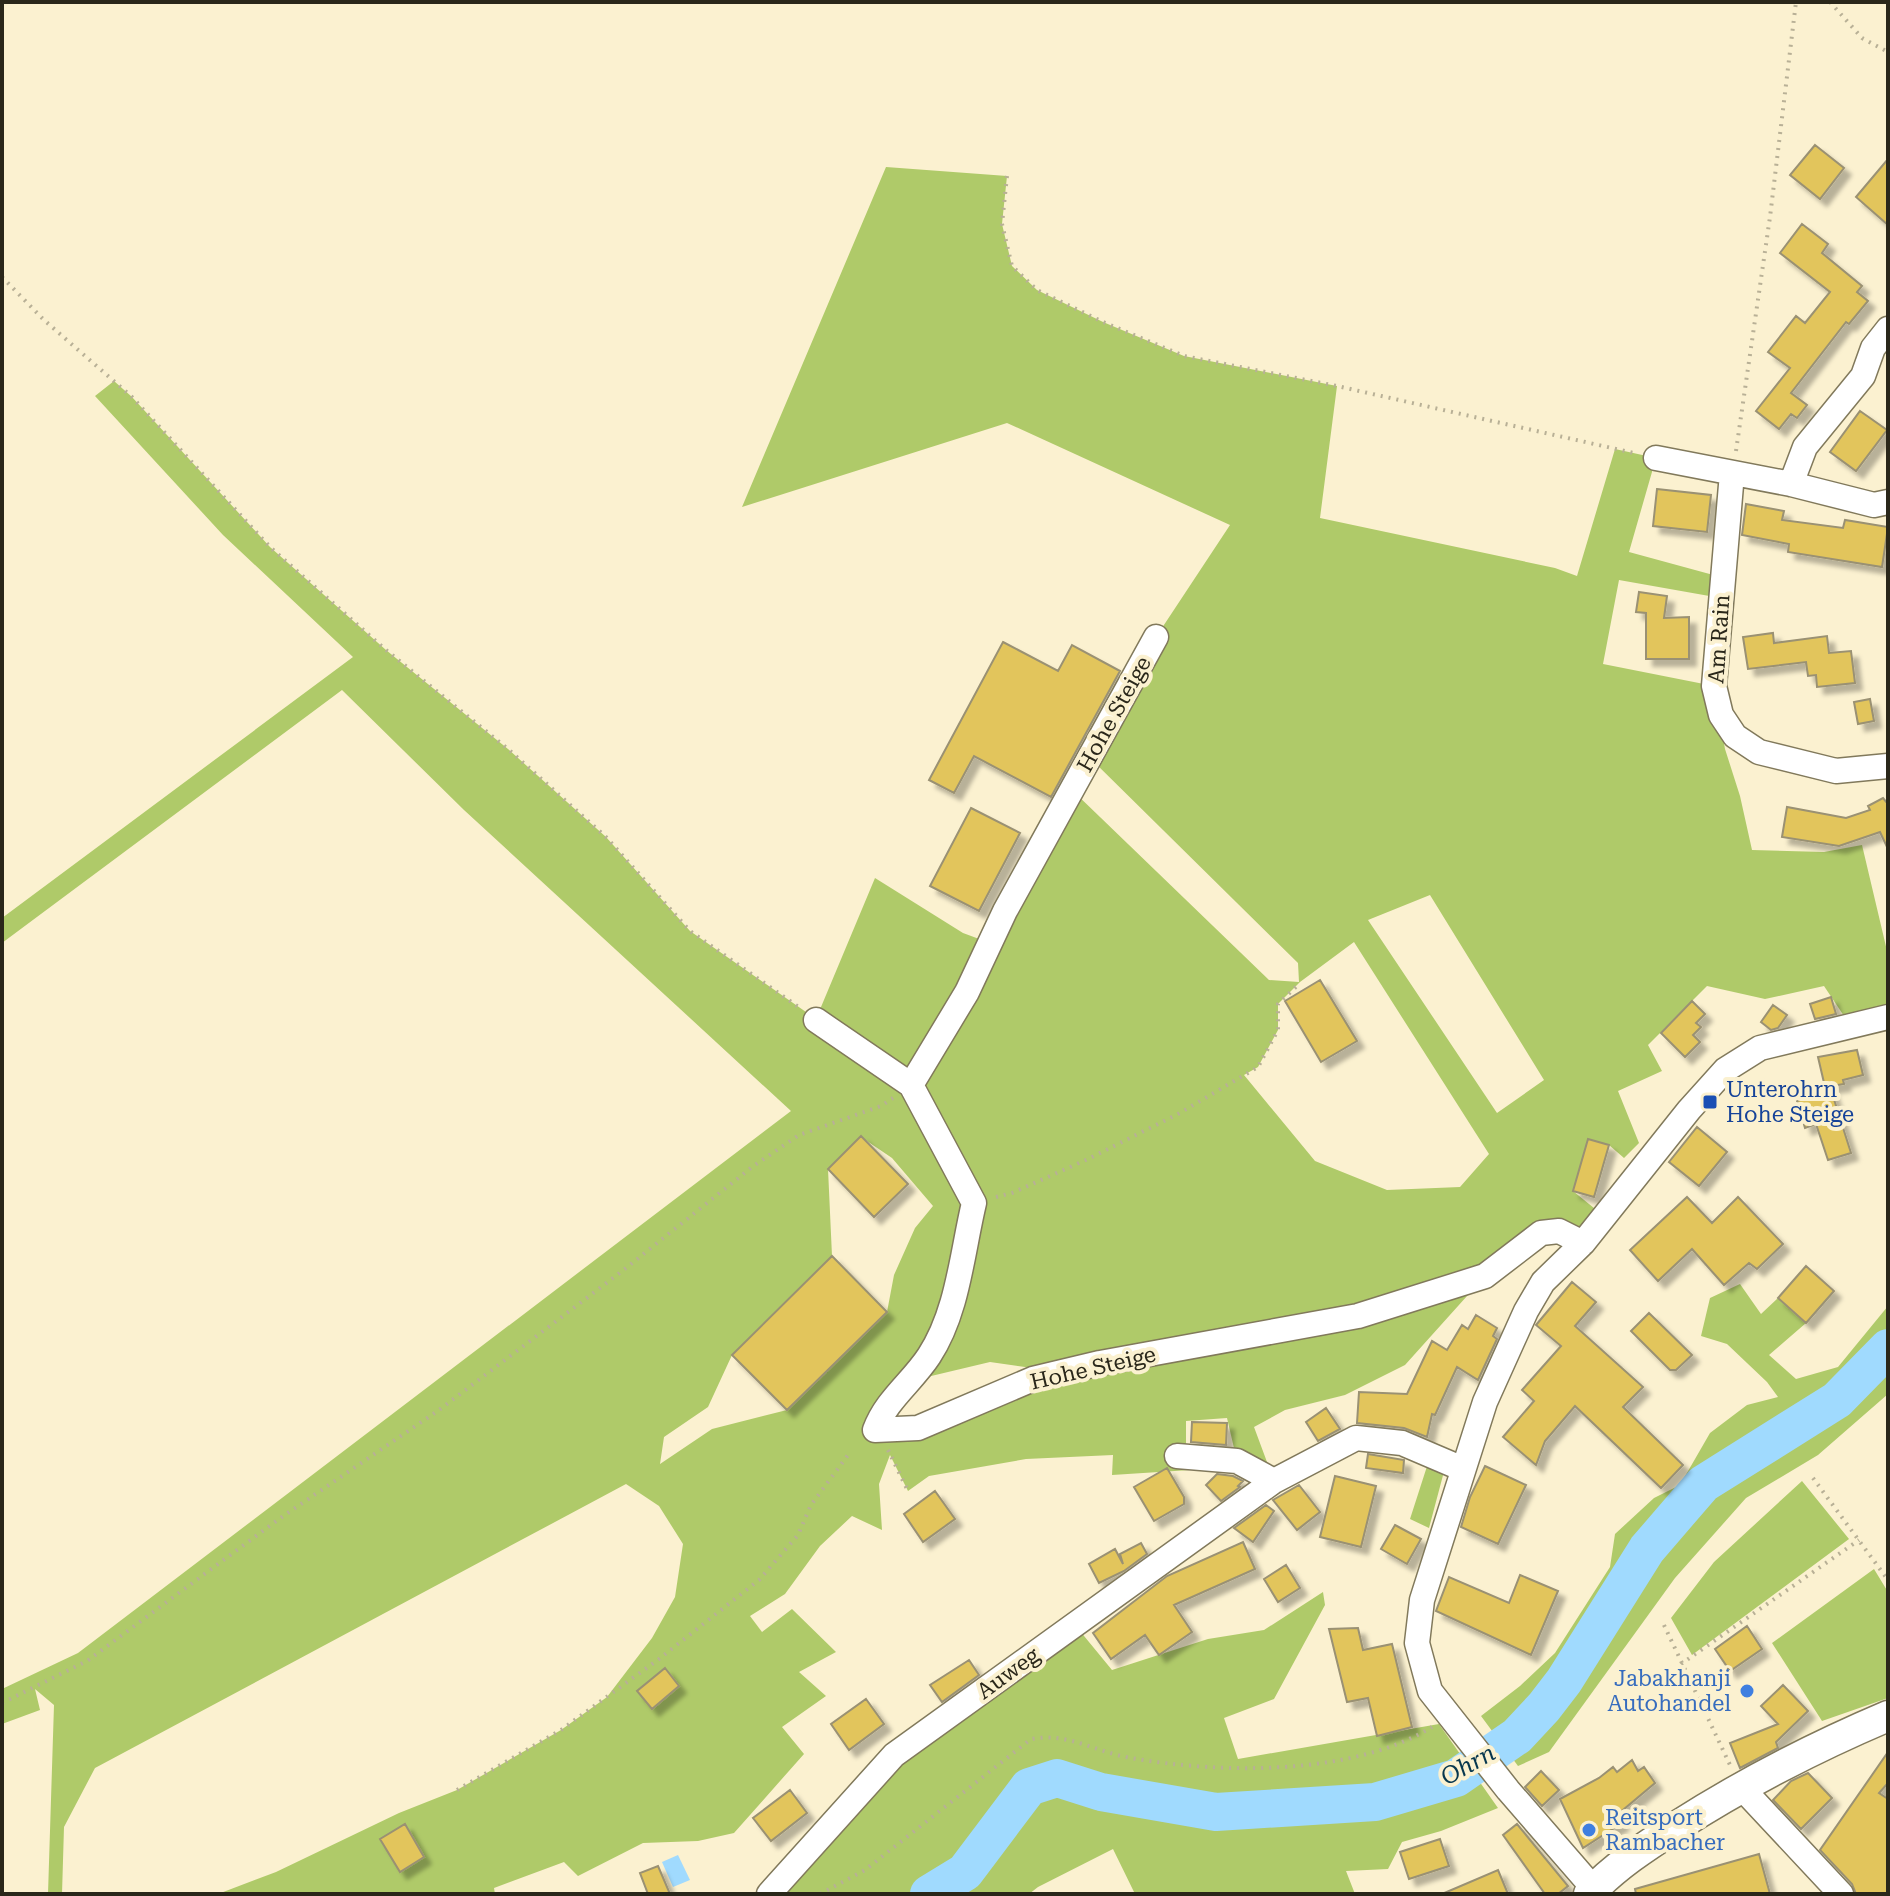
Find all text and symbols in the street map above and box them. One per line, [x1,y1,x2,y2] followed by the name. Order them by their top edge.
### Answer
[1703,594,1735,684] street label: Am Rain
[1072,652,1156,776] street label: Hohe Steige
[1726,1077,1854,1127] place label: Unterohrn Hohe Steige
[1701,1093,1719,1111] marker: Unterohrn Hohe Steige
[1028,1341,1158,1395] street label: Hohe Steige
[972,1642,1045,1704] street label: Auweg
[1608,1666,1731,1716] place label: Jabakhanji Autohandel
[1738,1682,1756,1700] marker: Jabakhanji Autohandel
[1436,1739,1500,1791] water label: Ohrn
[1605,1805,1725,1855] place label: Reitsport Rambacher
[1580,1821,1598,1839] marker: Reitsport Rambacher

